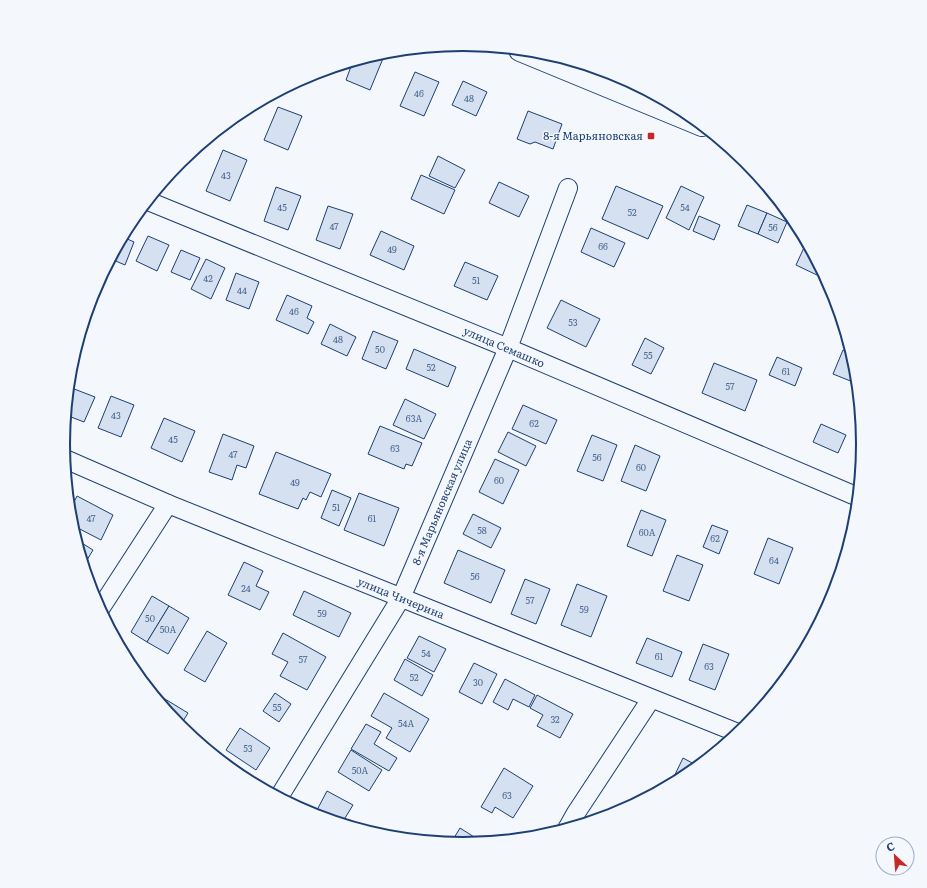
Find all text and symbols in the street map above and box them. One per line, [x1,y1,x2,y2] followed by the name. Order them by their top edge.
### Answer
[414,86,424,100] house number: 46
[464,91,474,105] house number: 48
[543,127,643,143] place label: 8-я Марьяновская
[646,131,656,141] marker: 8-я Марьяновская
[221,168,231,182] house number: 43
[277,200,287,214] house number: 45
[680,200,690,214] house number: 54
[627,205,637,219] house number: 52
[329,219,339,233] house number: 47
[768,220,778,234] house number: 56
[598,239,608,253] house number: 66
[387,242,397,256] house number: 49
[203,271,213,285] house number: 42
[472,273,480,287] house number: 51
[237,283,247,297] house number: 44
[289,304,299,318] house number: 46
[568,315,578,329] house number: 53
[461,322,548,370] street label: улица Семашко
[333,332,343,346] house number: 48
[375,342,385,356] house number: 50
[643,348,653,362] house number: 55
[426,360,436,374] house number: 52
[782,364,791,378] house number: 61
[725,379,735,393] house number: 57
[111,408,121,422] house number: 43
[406,411,423,425] house number: 63А
[529,416,539,430] house number: 62
[168,432,178,446] house number: 45
[407,436,475,567] street label: 8-я Марьяновская улица
[390,441,400,455] house number: 63
[228,447,238,461] house number: 47
[592,450,602,464] house number: 56
[636,460,646,474] house number: 60
[494,473,504,487] house number: 60
[290,475,300,489] house number: 49
[332,500,340,514] house number: 51
[86,511,96,525] house number: 47
[368,511,377,525] house number: 61
[477,523,487,537] house number: 58
[639,525,656,539] house number: 60А
[710,531,720,545] house number: 62
[769,553,779,567] house number: 64
[470,569,480,583] house number: 56
[356,572,447,622] street label: улица Чичерина
[241,581,251,595] house number: 24
[525,593,535,607] house number: 57
[579,602,589,616] house number: 59
[317,606,327,620] house number: 59
[145,611,155,625] house number: 50
[160,622,177,636] house number: 50А
[421,646,431,660] house number: 54
[655,649,664,663] house number: 61
[298,652,308,666] house number: 57
[704,659,714,673] house number: 63
[409,670,419,684] house number: 52
[473,675,483,689] house number: 30
[272,700,282,714] house number: 55
[550,712,560,726] house number: 32
[398,716,414,730] house number: 54А
[243,741,253,755] house number: 53
[352,763,369,777] house number: 50А
[502,788,512,802] house number: 63
[875,836,915,876] north arrow
[883,837,897,855] text: С

